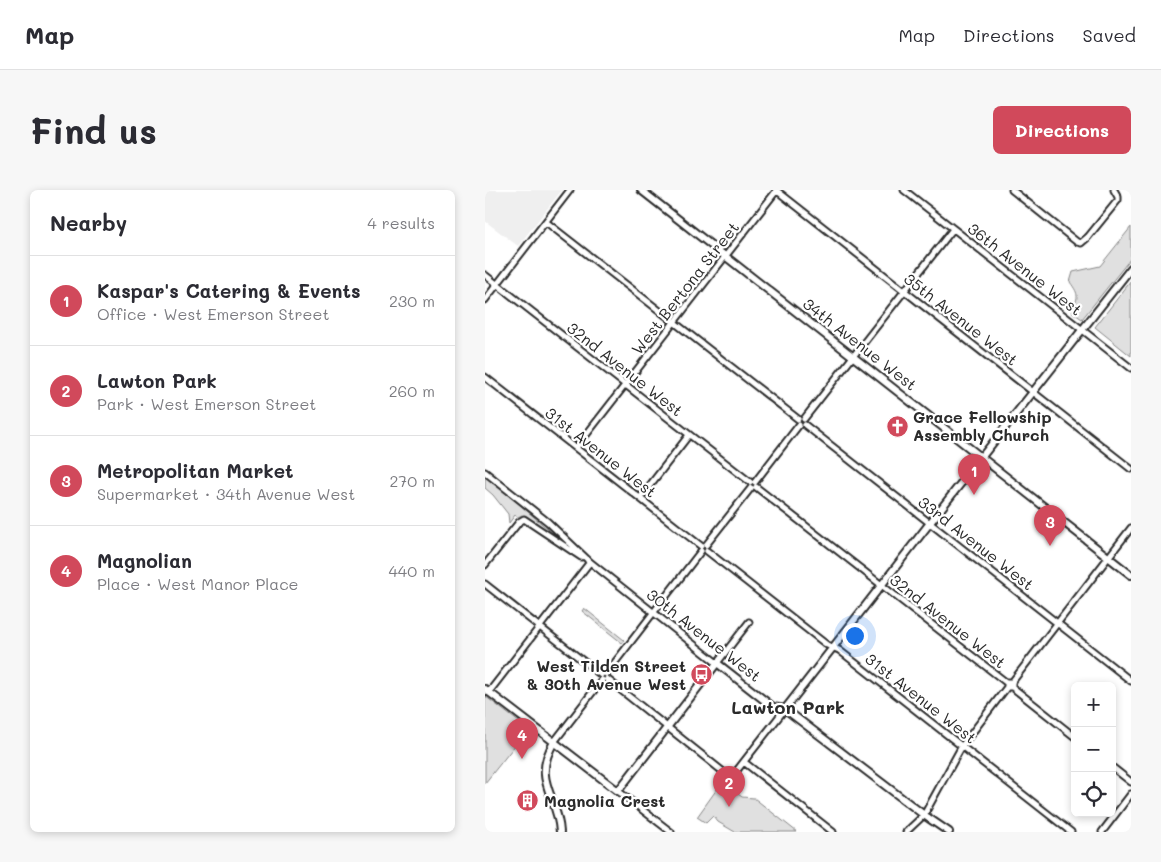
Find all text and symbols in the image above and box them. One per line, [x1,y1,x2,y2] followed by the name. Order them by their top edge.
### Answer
[25,19,74,50] text: Map
[898,23,935,47] text: Map
[963,23,1055,47] text: Directions
[1083,23,1136,47] text: Saved
[993,106,1131,154] button: Directions
[30,107,157,153] text: Find us
[50,209,127,236] text: Nearby
[367,212,435,233] text: 4 results
[626,217,743,358] street label: West Bertona Street
[964,217,1087,320] street label: 36th Avenue West
[900,268,1023,370] street label: 35th Avenue West
[97,278,360,303] text: Kaspar's Catering & Events
[62,290,70,311] text: 1
[389,290,435,311] text: 230 m
[799,292,922,395] street label: 34th Avenue West
[97,303,329,324] text: Office · West Emerson Street
[563,317,688,420] street label: 32nd Avenue West
[97,368,217,393] text: Lawton Park
[62,380,70,401] text: 2
[389,380,435,401] text: 260 m
[97,393,316,414] text: Park · West Emerson Street
[541,402,661,502] street label: 31st Avenue West
[913,406,1052,445] place label: Grace Fellowship Assembly Church
[885,414,909,438] church icon: Grace Fellowship Assembly Church
[958,454,990,495] pin: 1
[97,458,293,483] text: Metropolitan Market
[61,470,71,491] text: 3
[389,470,435,491] text: 270 m
[97,483,355,504] text: Supermarket · 34th Avenue West
[914,491,1038,594] street label: 33rd Avenue West
[1034,505,1066,546] pin: 3
[97,548,192,573] text: Magnolian
[61,560,71,581] text: 4
[388,560,435,581] text: 440 m
[886,569,1011,672] street label: 32nd Avenue West
[97,573,298,594] text: Place · West Manor Place
[643,583,766,686] street label: 30th Avenue West
[842,623,868,649] your location
[861,648,981,748] street label: 31st Avenue West
[526,655,686,694] place label: West Tilden Street & 30th Avenue West
[690,663,714,687] bus stop icon: West Tilden Street & 30th Avenue West
[1071,682,1116,817] map controls
[1071,682,1116,727] button: +
[731,695,845,719] district label: Lawton Park
[506,718,538,759] pin: 4
[1071,727,1116,772] button: −
[713,766,745,807] pin: 2
[1071,772,1116,817] button: locate
[516,789,540,813] building icon: Magnolia Crest
[544,790,665,811] place label: Magnolia Crest

